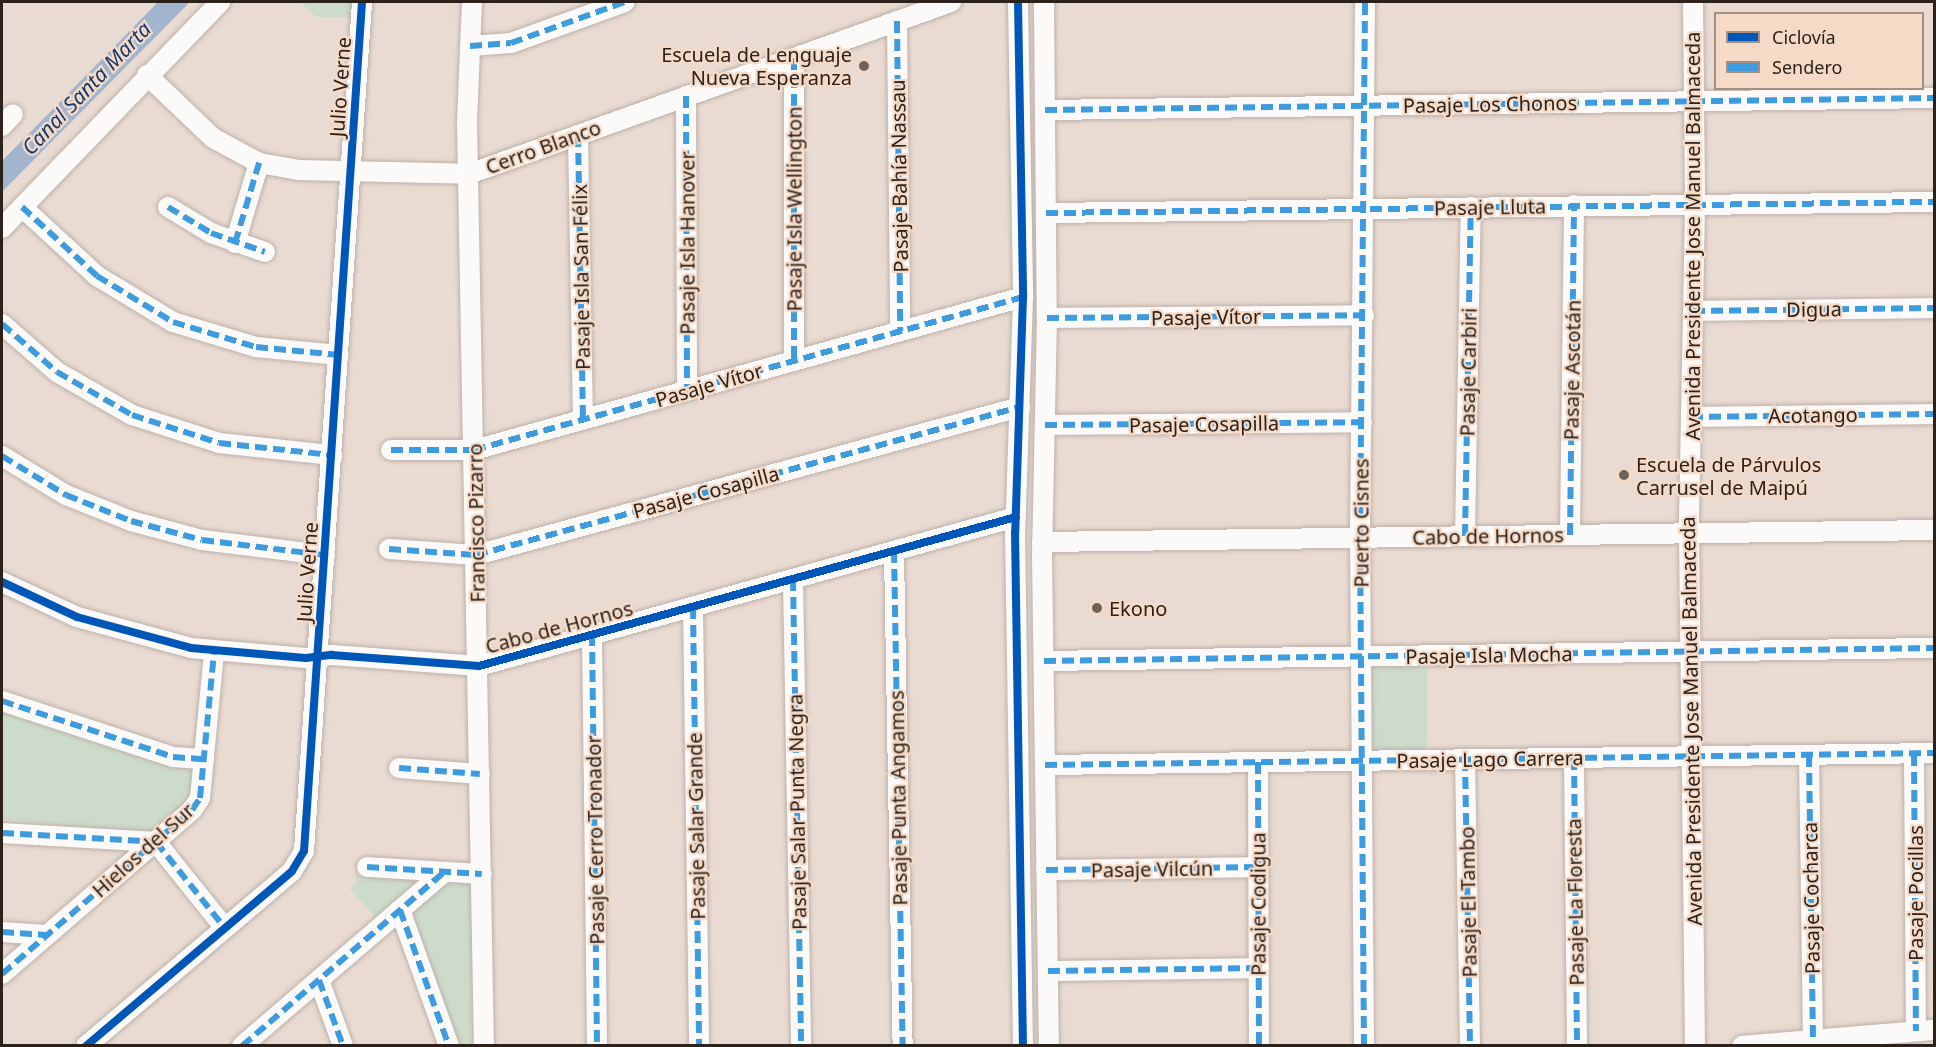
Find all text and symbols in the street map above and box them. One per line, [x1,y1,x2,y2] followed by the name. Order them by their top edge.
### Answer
[1714,12,1924,90] legend
[16,16,156,160] water label: Canal Santa Marta
[1772,25,1836,49] text: Ciclovía
[1680,31,1704,441] street label: Avenida Presidente Jose Manuel Balmaceda
[325,36,355,138] street label: Julio Verne
[661,42,852,89] place label: Escuela de Lenguaje Nueva Esperanza
[1772,55,1842,79] text: Sendero
[857,59,871,73] marker: Escuela de Lenguaje Nueva Esperanza
[885,79,913,273] street label: Pasaje Bahía Nassau
[1403,90,1577,118] street label: Pasaje Los Chonos
[782,107,806,311] street label: Pasaje Isla Wellington
[482,115,604,179] street label: Cerro Blanco
[675,151,699,335] street label: Pasaje Isla Hanover
[567,184,595,370] street label: Pasaje Isla San Félix
[1434,194,1546,220] street label: Pasaje Lluta
[1786,297,1842,321] street label: Digua
[1559,299,1585,441] street label: Pasaje Ascotán
[1151,304,1261,330] street label: Pasaje Vítor
[1455,307,1481,437] street label: Pasaje Carbiri
[653,358,765,412] street label: Pasaje Vítor
[1768,402,1858,428] street label: Acotango
[1129,411,1279,437] street label: Pasaje Cosapilla
[463,443,489,603] street label: Francisco Pizarro
[1636,452,1821,499] place label: Escuela de Párvulos Carrusel de Maipú
[1349,458,1373,588] street label: Puerto Cisnes
[630,461,782,523] street label: Pasaje Cosapilla
[1617,468,1631,482] marker: Escuela de Párvulos Carrusel de Maipú
[1675,516,1707,926] street label: Avenida Presidente Jose Manuel Balmaceda
[292,521,322,623] street label: Julio Verne
[1412,523,1564,549] street label: Cabo de Hornos
[483,596,635,658] street label: Cabo de Hornos
[1109,596,1167,620] place label: Ekono
[1090,601,1104,615] marker: Ekono
[1405,642,1573,668] street label: Pasaje Isla Mocha
[884,690,912,906] street label: Pasaje Punta Angamos
[783,694,811,930] street label: Pasaje Salar Punta Negra
[682,732,710,920] street label: Pasaje Salar Grande
[581,735,609,945] street label: Pasaje Cerro Tronador
[1396,745,1584,773] street label: Pasaje Lago Carrera
[87,798,199,902] street label: Hielos del Sur
[1562,818,1588,986] street label: Pasaje La Floresta
[1798,822,1824,974] street label: Pasaje Cocharca
[1903,825,1927,961] street label: Pasaje Pocillas
[1455,826,1481,978] street label: Pasaje El Tambo
[1246,832,1270,976] street label: Pasaje Codigua
[1091,856,1213,882] street label: Pasaje Vilcún

